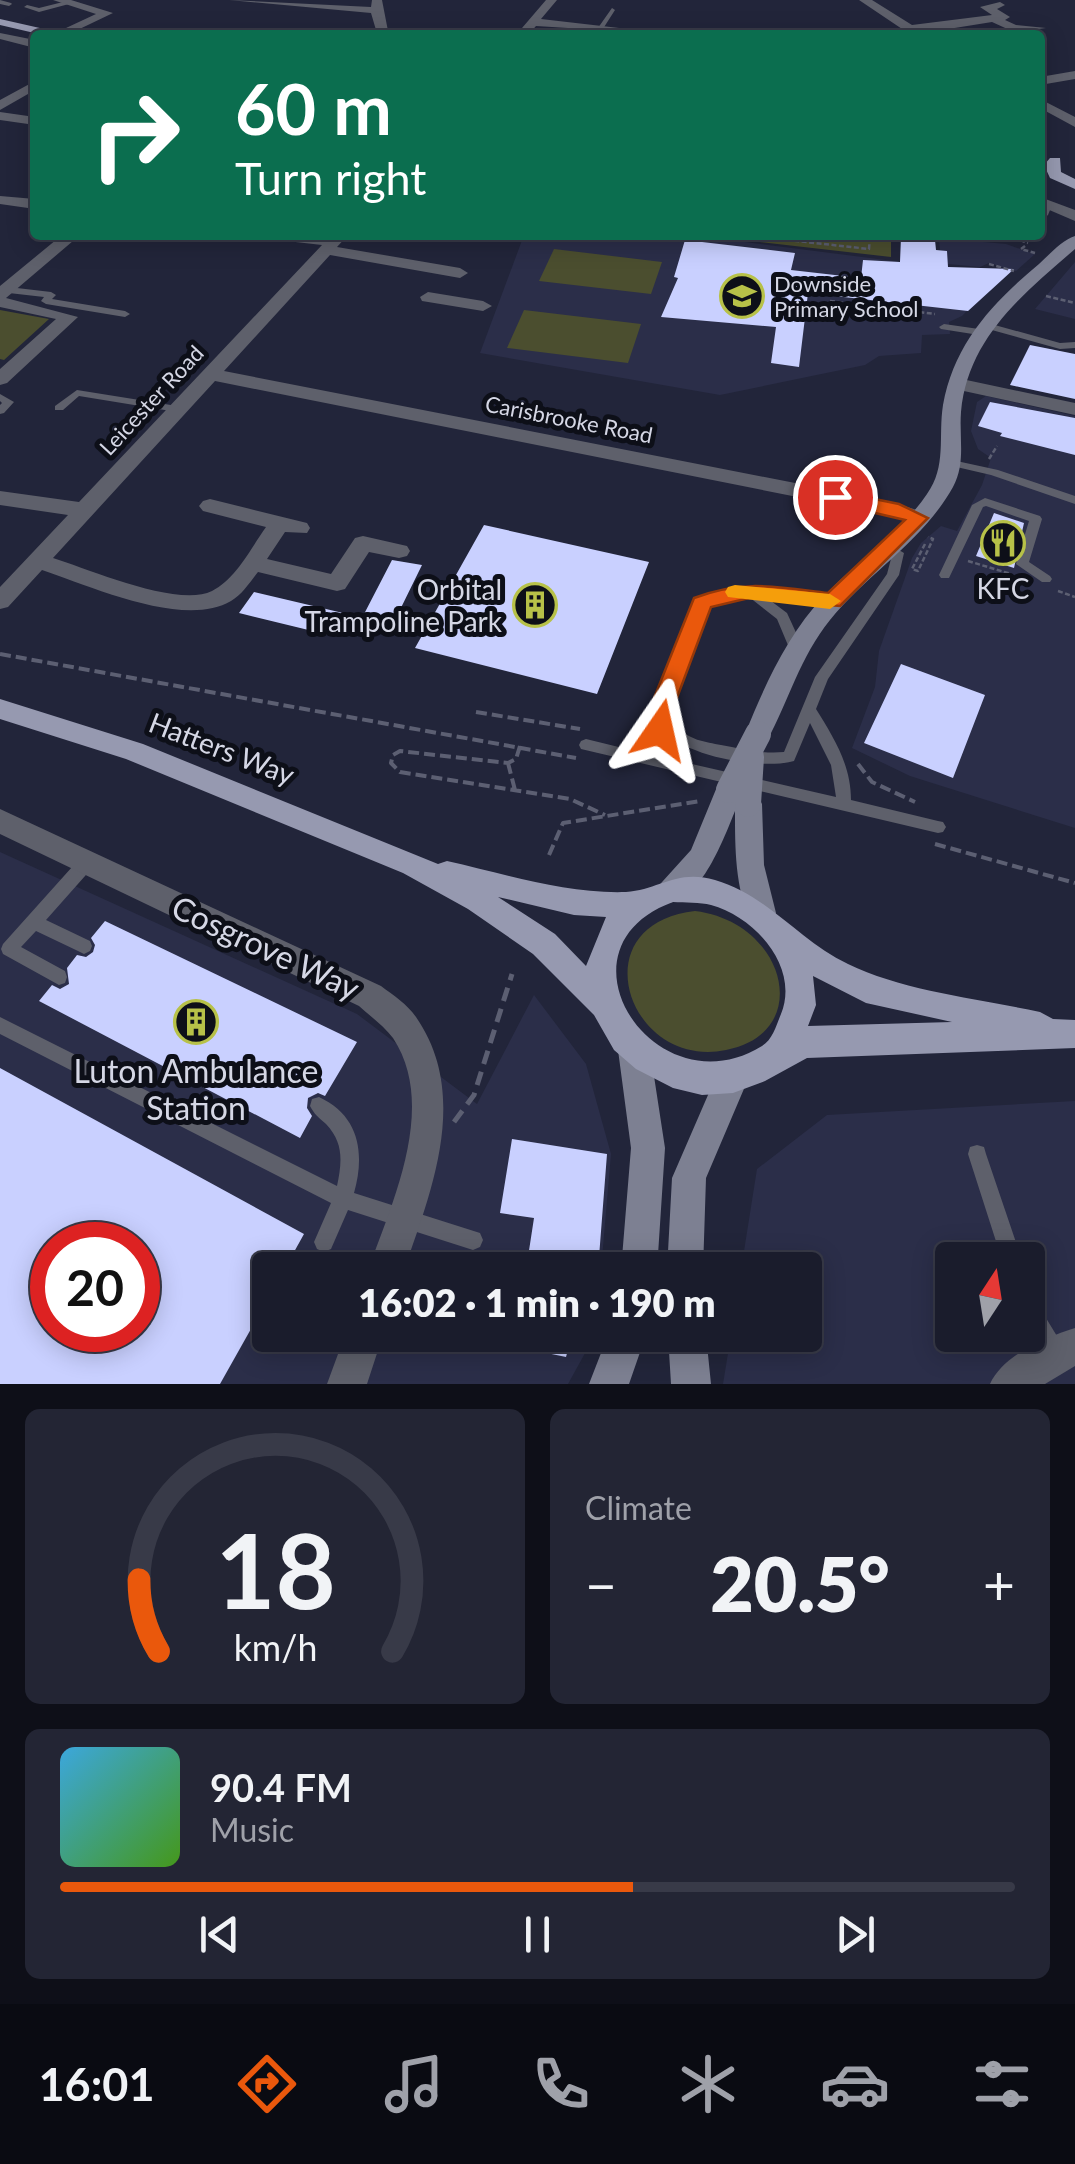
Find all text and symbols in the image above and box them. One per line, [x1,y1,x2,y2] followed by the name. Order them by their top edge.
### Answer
[235,66,392,150] text: 60 m
[70,70,200,200] icon: right
[235,151,426,205] text: Turn right
[774,270,919,322] place label: Downside Primary School
[719,273,765,319] school or university icon: Downside Primary School
[93,340,209,460] street label: Leicester Road
[483,390,655,448] street label: Carisbrooke Road
[793,455,878,540] pin
[808,470,863,525] icon: arrive
[980,520,1026,566] restaurant icon: KFC
[977,571,1030,605] place label: KFC
[304,572,503,638] place label: Orbital Trampoline Park
[512,582,558,628] building icon: Orbital Trampoline Park
[608,678,712,782] position arrow
[144,705,300,791] street label: Hatters Way
[166,887,366,1008] street label: Cosgrove Way
[173,999,219,1045] building icon: Luton Ambulance Station
[74,1051,318,1127] place label: Luton Ambulance Station
[30,1222,160,1352] speed limit sign: 20
[935,1242,1045,1352] north arrow
[935,1242,1045,1352] map controls
[358,1279,716,1325] text: 16:02 · 1 min · 190 m
[585,1488,692,1527] text: Climate
[215,1506,335,1631] text: 18
[710,1538,890,1628] text: 20.5°
[585,1551,617,1617] text: −
[983,1551,1015,1617] text: +
[233,1626,317,1669] text: km/h
[210,1764,352,1810] text: 90.4 FM
[210,1810,294,1849] text: Music
[192,1907,247,1962] icon: previous
[510,1907,565,1962] icon: pause
[828,1907,883,1962] icon: next
[232,2049,302,2119] icon: directions
[379,2049,449,2119] icon: music
[526,2049,596,2119] icon: phone
[673,2049,743,2119] icon: climate
[820,2049,890,2119] icon: car
[967,2049,1037,2119] icon: filters
[39,2057,155,2111] text: 16:01

